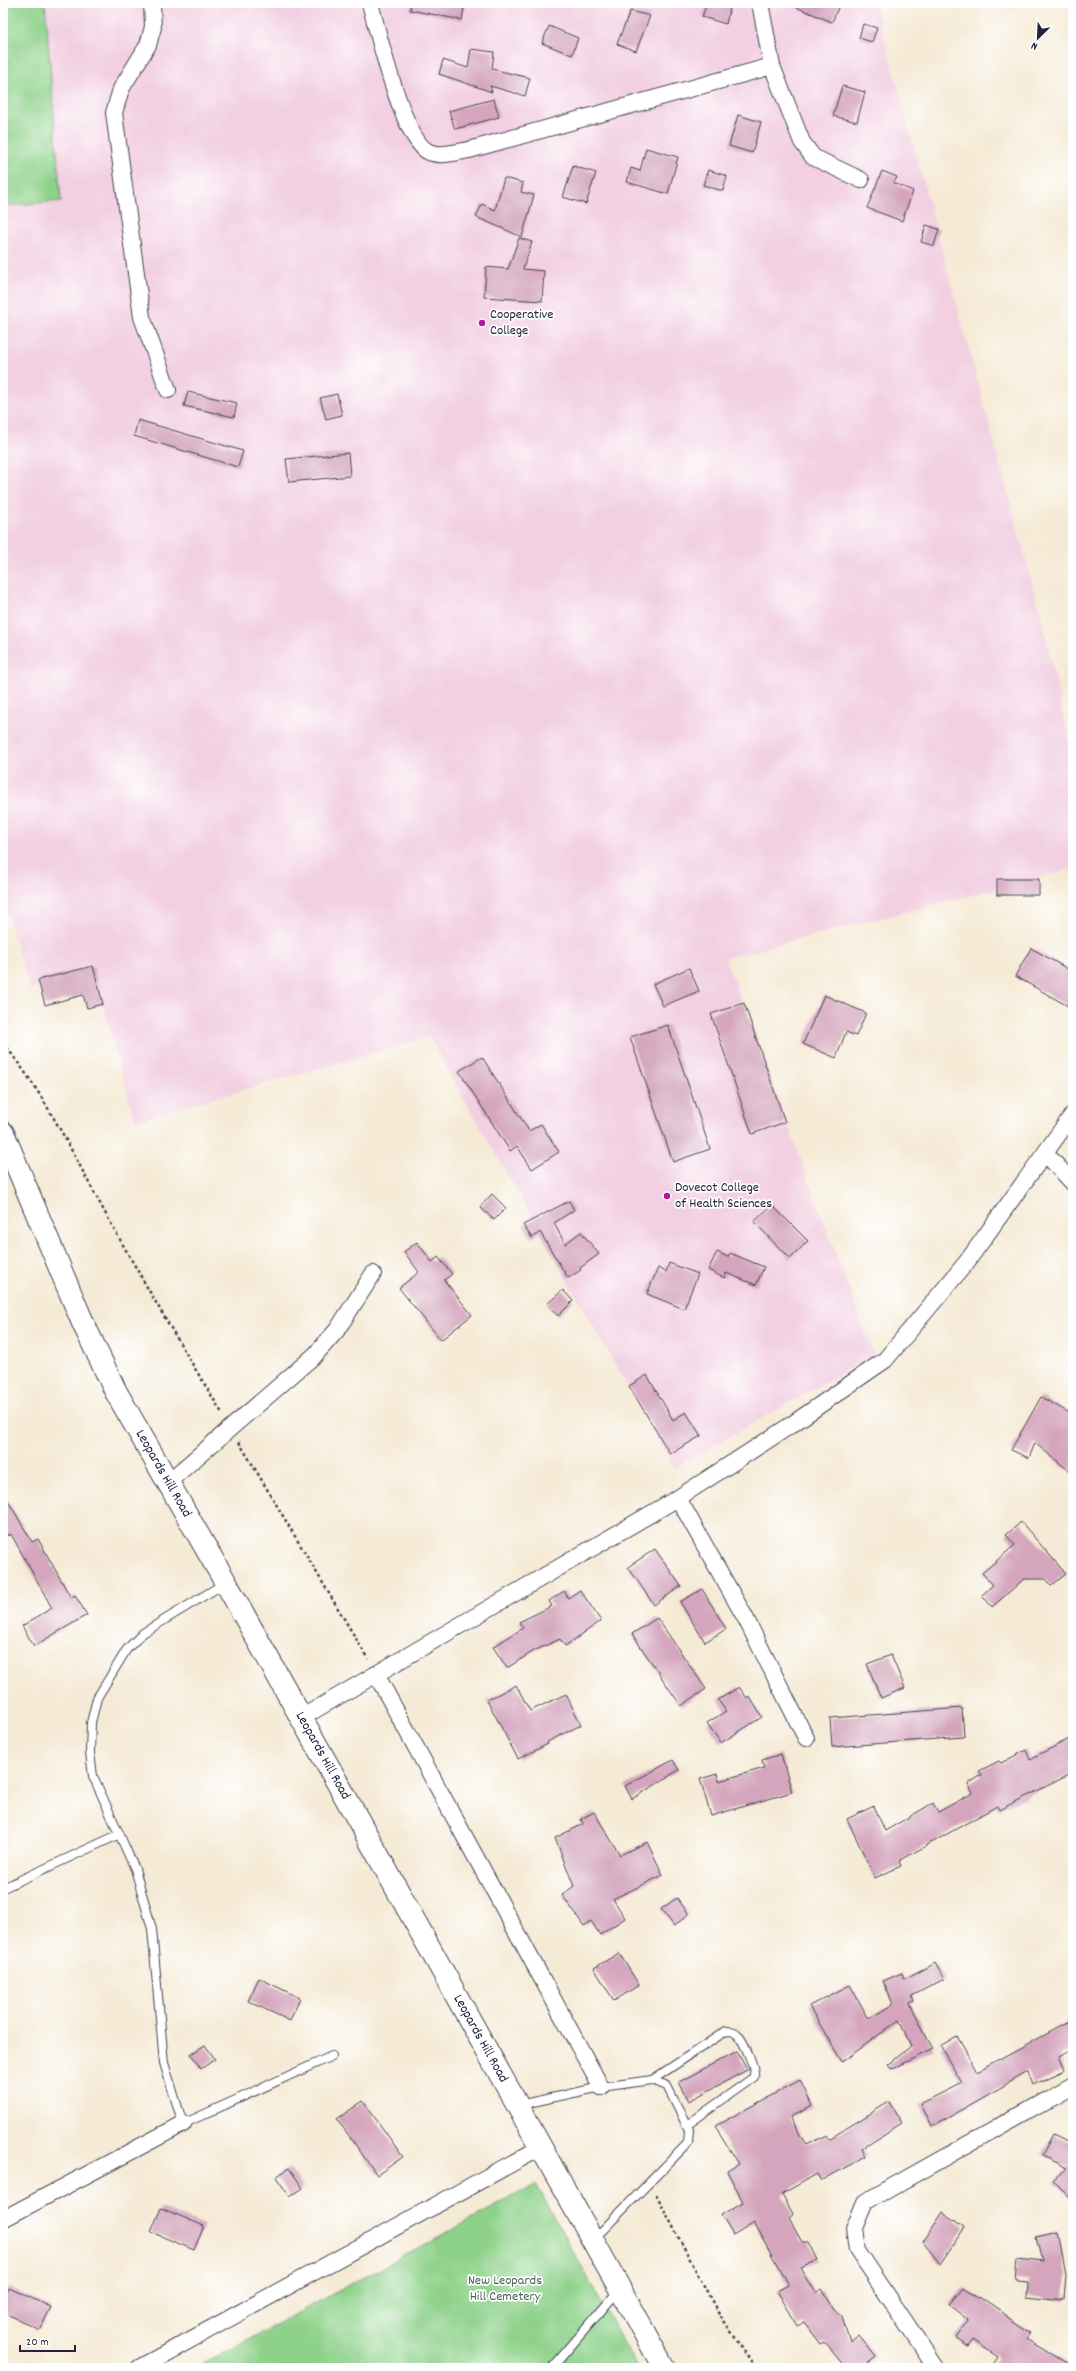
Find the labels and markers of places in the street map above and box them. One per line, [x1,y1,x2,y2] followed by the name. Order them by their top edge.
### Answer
[490,305,553,341] place label: Cooperative College
[477,318,487,328] marker: Cooperative College
[675,1178,772,1214] place label: Dovecot College of Health Sciences
[662,1191,672,1201] marker: Dovecot College of Health Sciences

